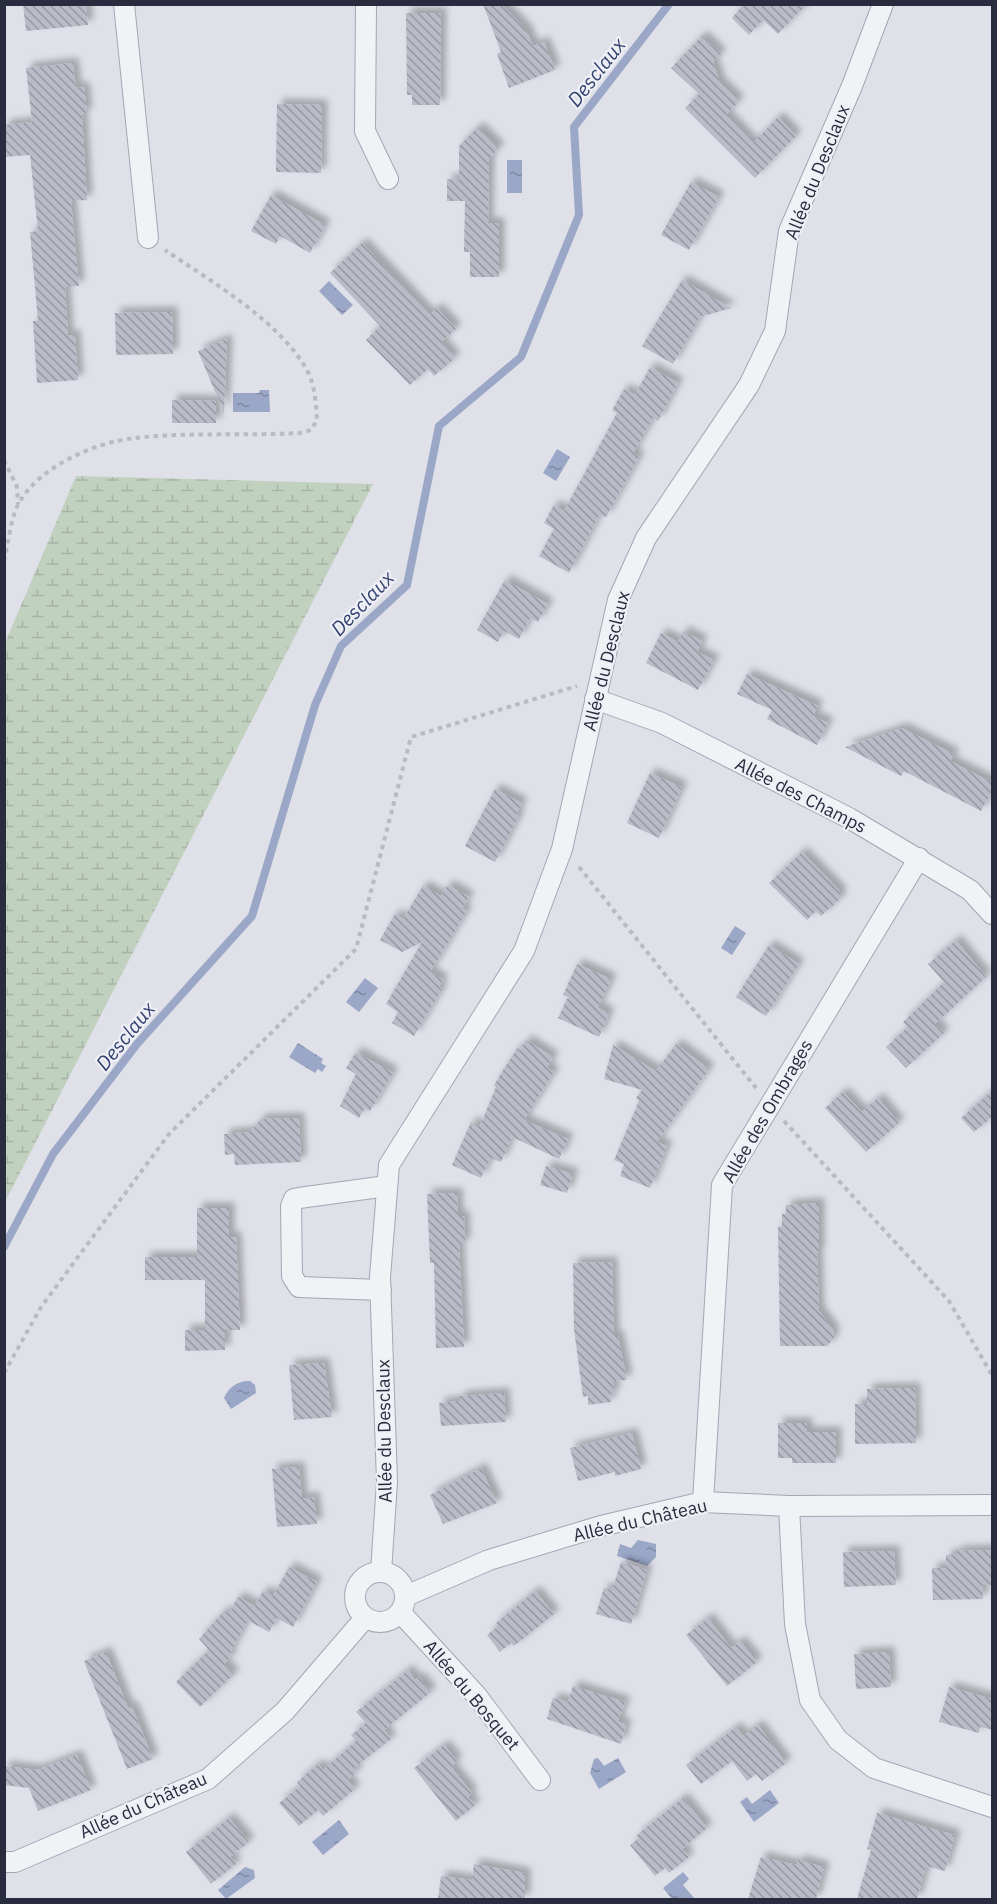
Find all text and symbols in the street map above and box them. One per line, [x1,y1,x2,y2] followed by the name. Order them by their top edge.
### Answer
[561,31,632,112] water label: Desclaux
[779,101,855,243] street label: Allée du Desclaux
[324,564,400,641] water label: Desclaux
[577,588,635,734] street label: Allée du Desclaux
[731,752,871,838] street label: Allée des Champs
[89,995,162,1076] water label: Desclaux
[717,1035,817,1187] street label: Allée des Ombrages
[371,1359,397,1503] street label: Allée du Desclaux
[571,1493,709,1547] street label: Allée du Château
[419,1635,525,1755] street label: Allée du Bosquet
[76,1767,210,1843] street label: Allée du Château

